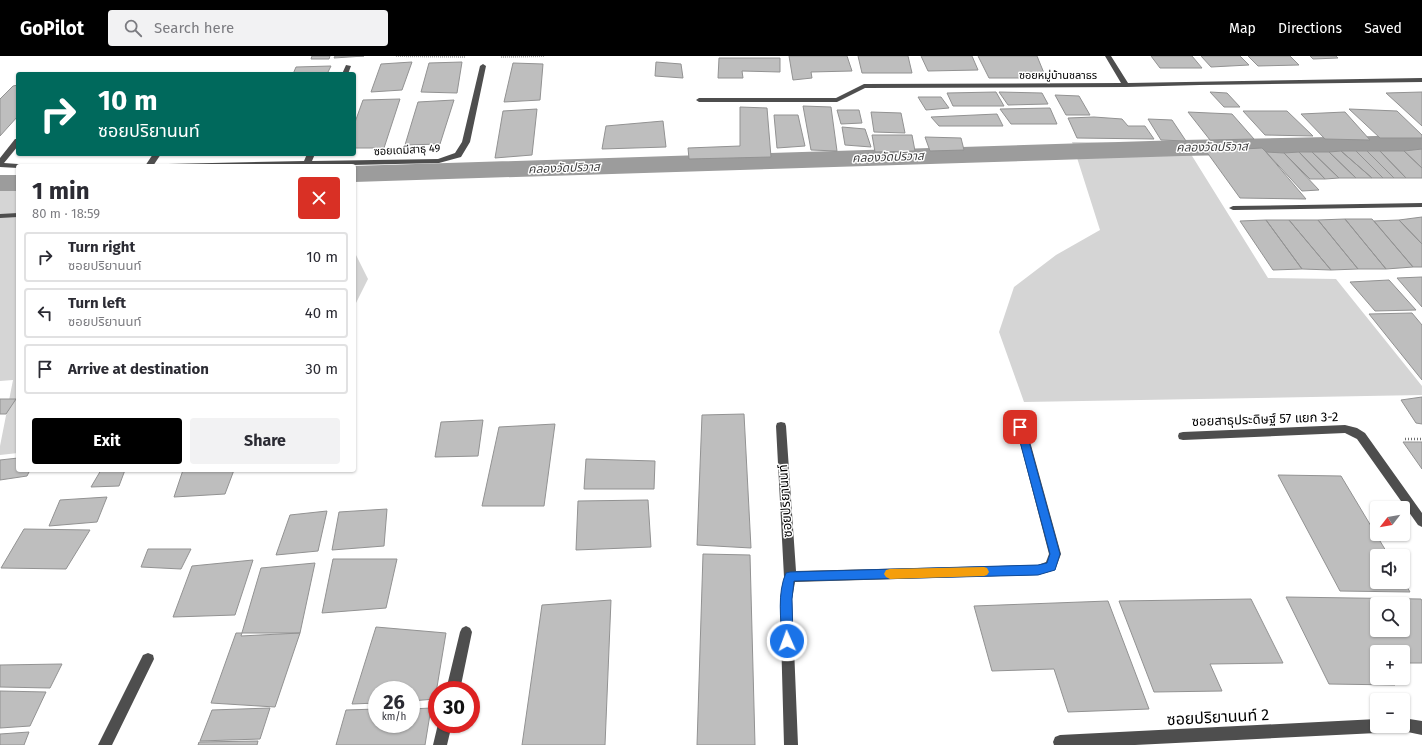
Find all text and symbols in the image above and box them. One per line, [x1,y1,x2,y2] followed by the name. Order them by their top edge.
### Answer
[108,10,388,46] search box
[20,17,84,40] text: GoPilot
[122,17,144,39] icon: search
[154,19,234,37] text: Search here
[1229,20,1256,37] text: Map
[1278,20,1342,37] text: Directions
[1364,20,1402,37] text: Saved
[1019,69,1097,82] street label: ซอยหมู่บ้านชลาธร
[98,84,158,117] text: 10 m
[32,88,84,140] icon: right
[98,120,200,142] text: ซอยปริยานนท์
[1176,139,1250,155] water label: คลองวัดปริวาส
[373,142,441,158] street label: ซอยเดมีสาธุ 49
[852,149,926,165] water label: คลองวัดปริวาส
[528,160,602,176] water label: คลองวัดปริวาส
[32,177,90,205] text: 1 min
[298,177,340,219] button: close
[32,206,100,221] text: 80 m · 18:59
[68,238,135,256] text: Turn right
[34,246,56,268] icon: right
[306,248,338,266] text: 10 m
[68,258,141,273] text: ซอยปริยานนท์
[68,294,126,312] text: Turn left
[34,302,56,324] icon: left
[305,304,338,322] text: 40 m
[68,314,141,329] text: ซอยปริยานนท์
[34,358,56,380] icon: arrive
[68,360,209,378] text: Arrive at destination
[305,360,338,378] text: 30 m
[1192,409,1338,429] street label: ซอยสาธุประดิษฐ์ 57 แยก 3-2
[1003,410,1037,444] pin
[1009,416,1031,438] icon: arrive
[32,418,182,464] button: Exit
[190,418,340,464] button: Share
[775,464,795,538] street label: ซอยปริยานนท์
[1370,501,1410,541] north arrow
[1370,501,1410,733] map controls
[1370,549,1410,589] button: sound
[1370,597,1410,637] button: search
[766,620,808,662] position arrow
[1370,645,1410,685] button: +
[428,681,480,733] speed limit sign: 30
[383,690,405,714] text: 26
[1370,693,1410,733] button: −
[1166,705,1270,729] street label: ซอยปริยานนท์ 2
[382,711,406,723] text: km/h

